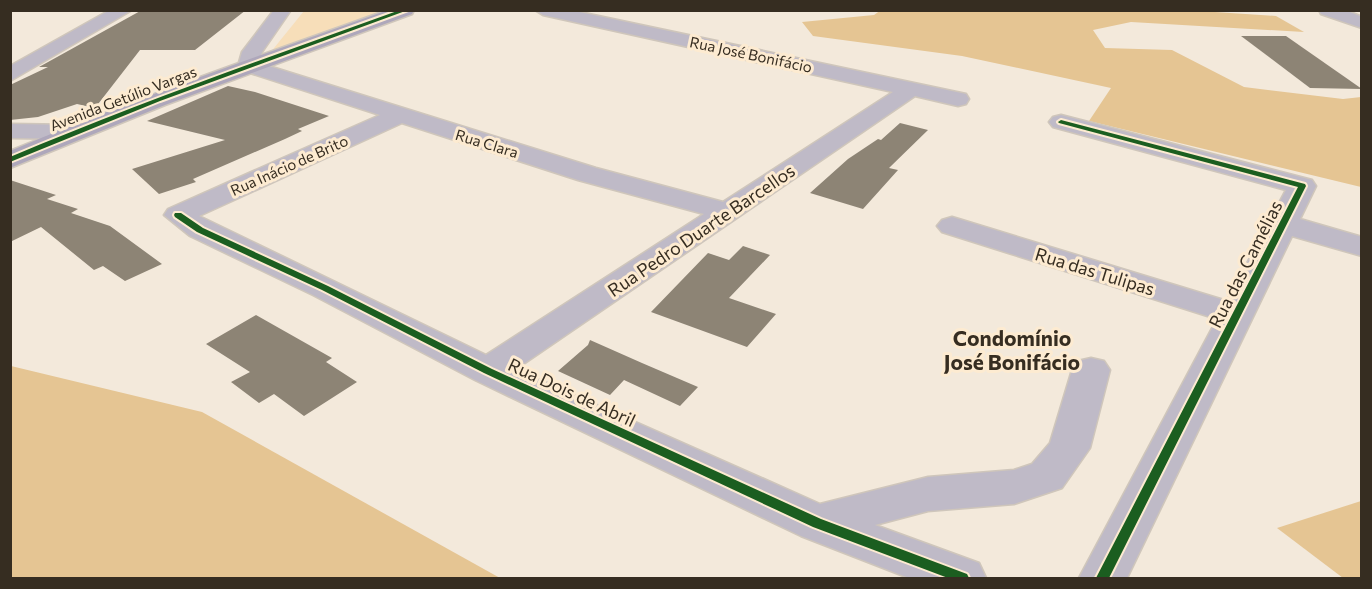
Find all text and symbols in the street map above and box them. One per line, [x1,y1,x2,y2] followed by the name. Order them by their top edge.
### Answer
[688,32,814,76] street label: Rua José Bonifácio
[47,62,199,134] street label: Avenida Getúlio Vargas
[453,125,521,161] street label: Rua Clara
[227,131,351,199] street label: Rua Inácio de Brito
[603,159,799,301] street label: Rua Pedro Duarte Barcellos
[1203,197,1287,331] street label: Rua das Camélias
[1033,242,1157,300] street label: Rua das Tulipas
[944,325,1080,374] district label: Condomínio José Bonifácio
[505,353,639,431] street label: Rua Dois de Abril

